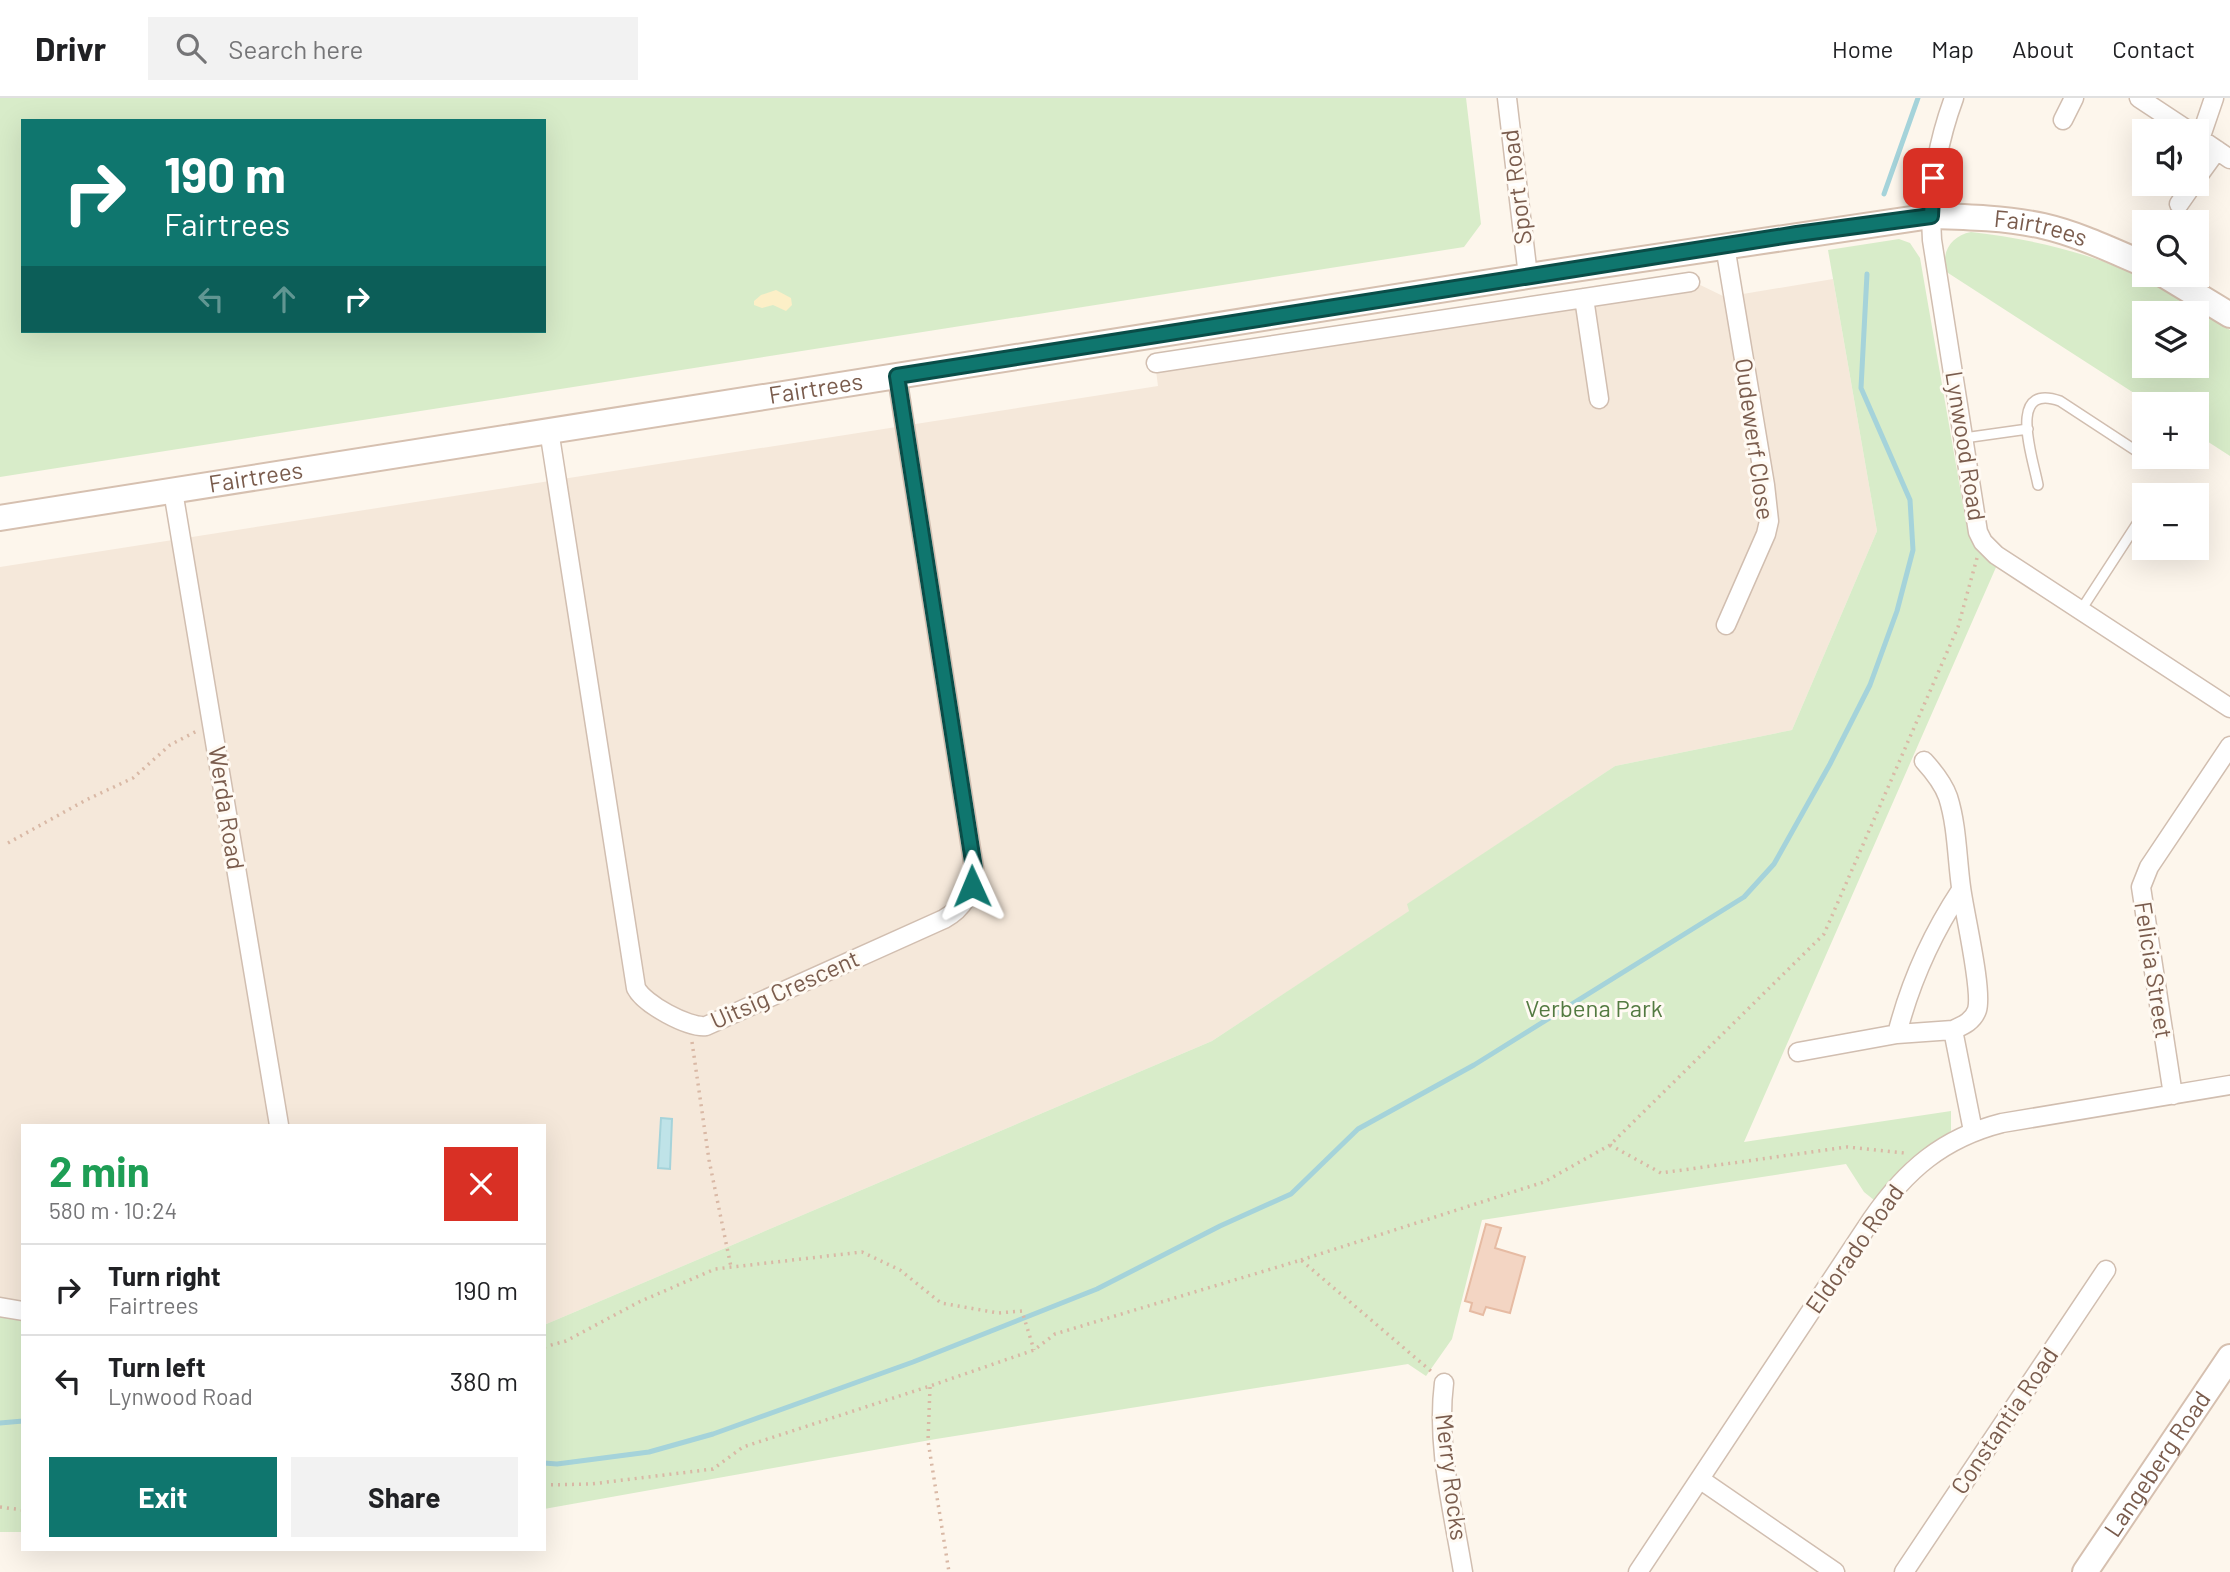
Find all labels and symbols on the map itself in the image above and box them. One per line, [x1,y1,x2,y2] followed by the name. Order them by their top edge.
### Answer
[1494,128,1537,246] street label: Sport Road
[1903,148,1963,208] pin
[1993,203,2092,252] street label: Fairtrees
[1730,356,1781,522] street label: Oudewerf Close
[767,366,865,409] street label: Fairtrees
[1940,369,1993,523] street label: Lynwood Road
[207,454,305,498] street label: Fairtrees
[203,744,252,872] street label: Werda Road
[935,849,1009,923] position arrow
[2129,899,2180,1040] street label: Felicia Street
[705,943,863,1034] street label: Uitsig Crescent
[1525,993,1663,1022] park label: Verbena Park
[1799,1178,1909,1318] street label: Eldorado Road
[1944,1341,2064,1499] street label: Constantia Road
[2097,1385,2216,1542] street label: Langeberg Road
[1430,1412,1475,1542] street label: Merry Rocks

